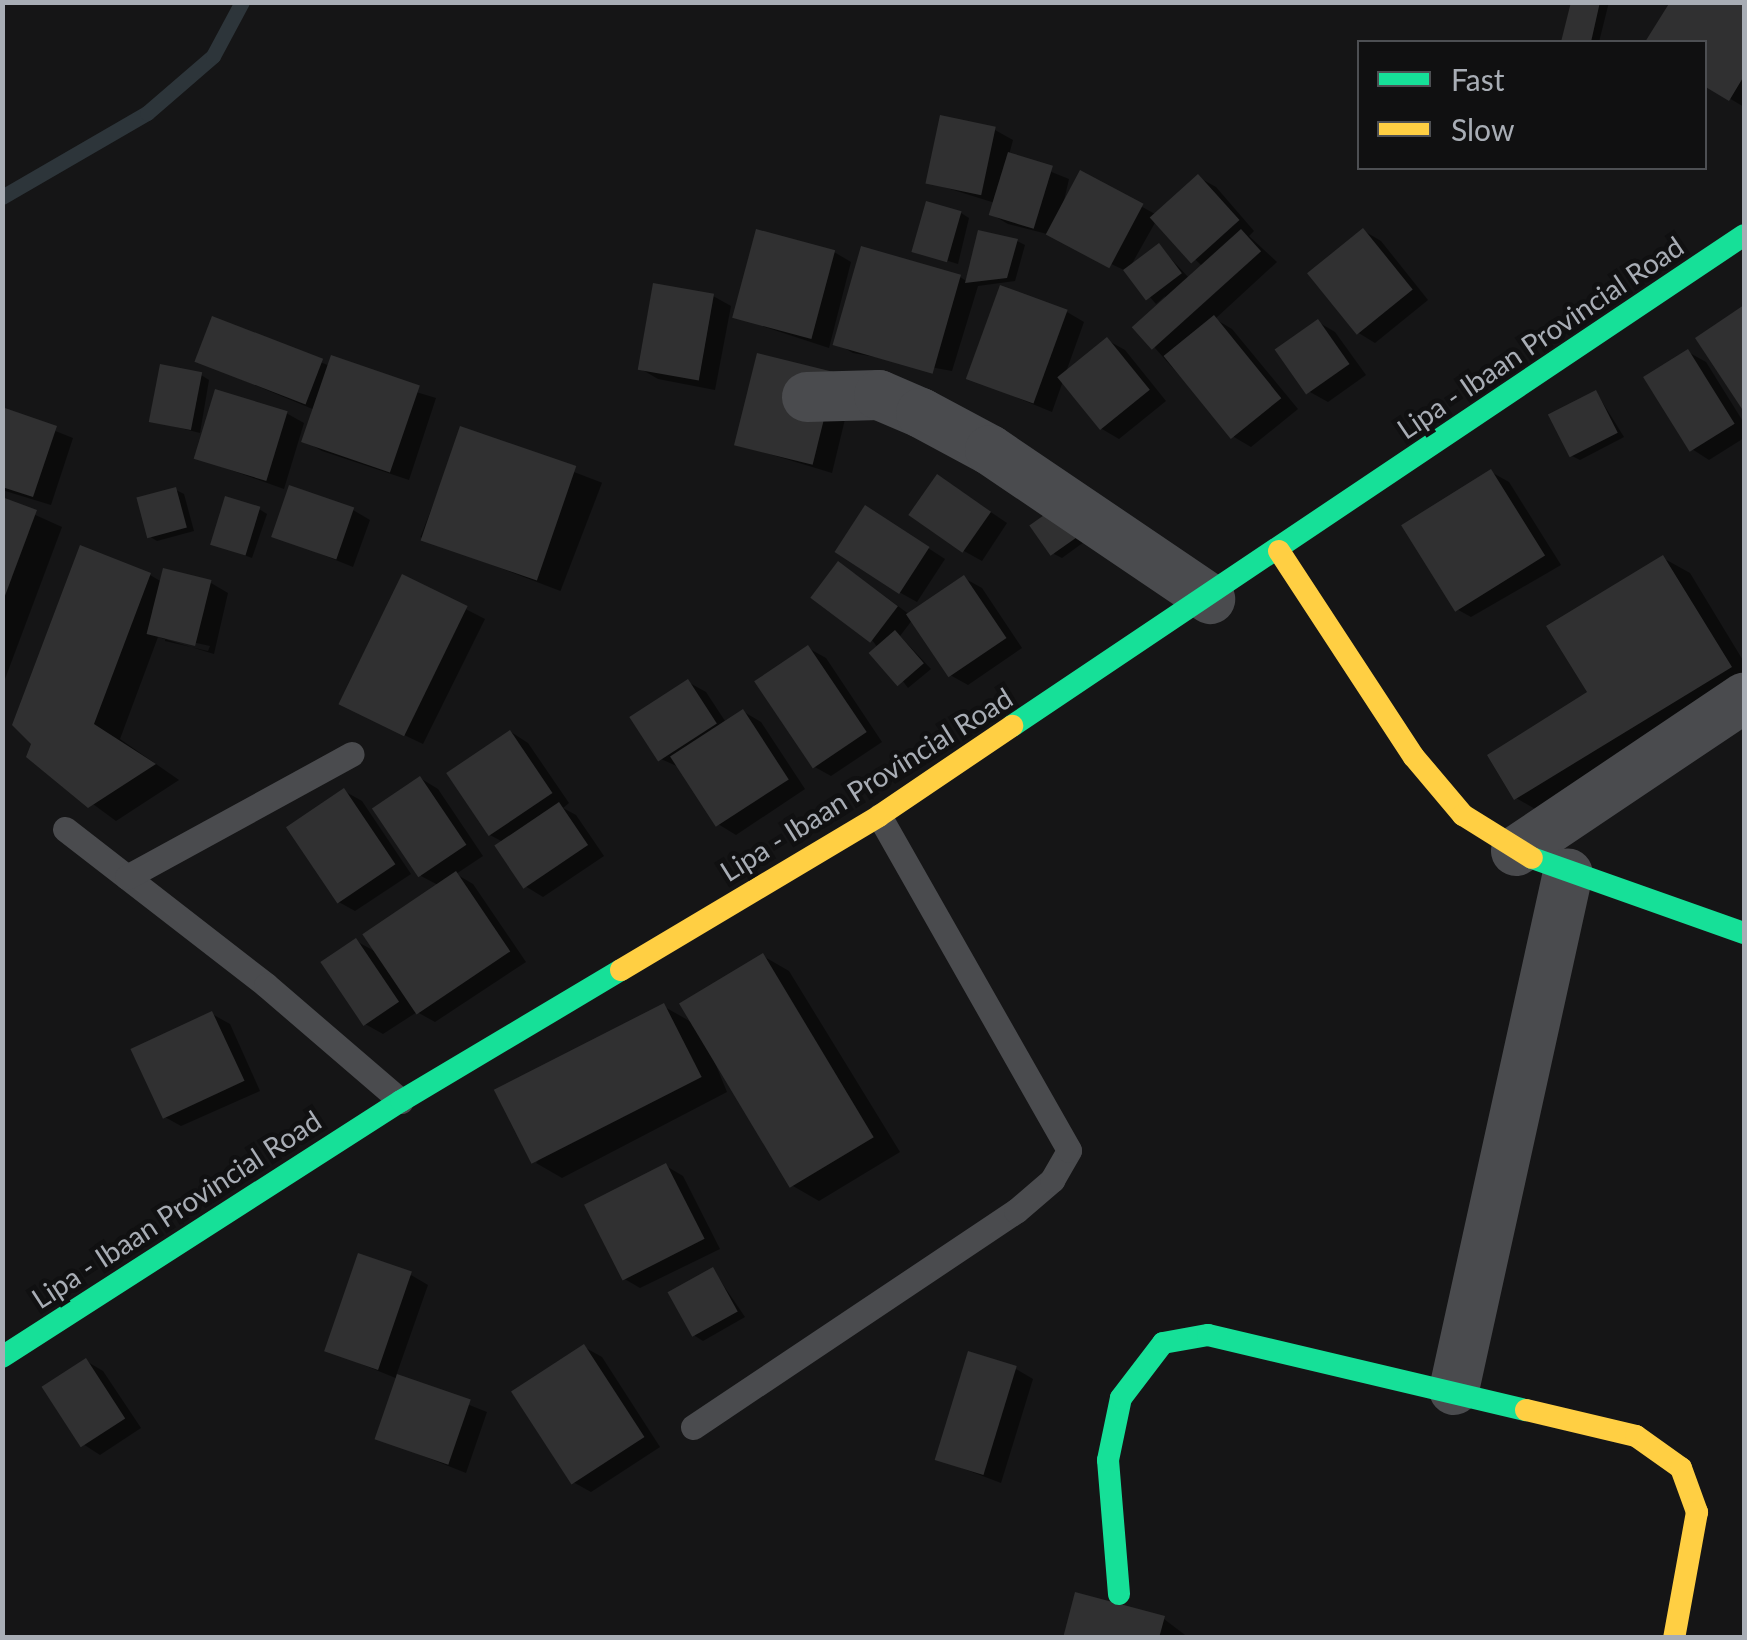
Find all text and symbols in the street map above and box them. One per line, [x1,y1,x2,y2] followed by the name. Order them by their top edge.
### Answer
[1357,40,1707,170] legend
[1451,61,1505,97] text: Fast
[1451,111,1514,147] text: Slow
[1391,229,1689,445] street label: Lipa - Ibaan Provincial Road
[714,680,1018,888] street label: Lipa - Ibaan Provincial Road
[25,1103,327,1315] street label: Lipa - Ibaan Provincial Road

